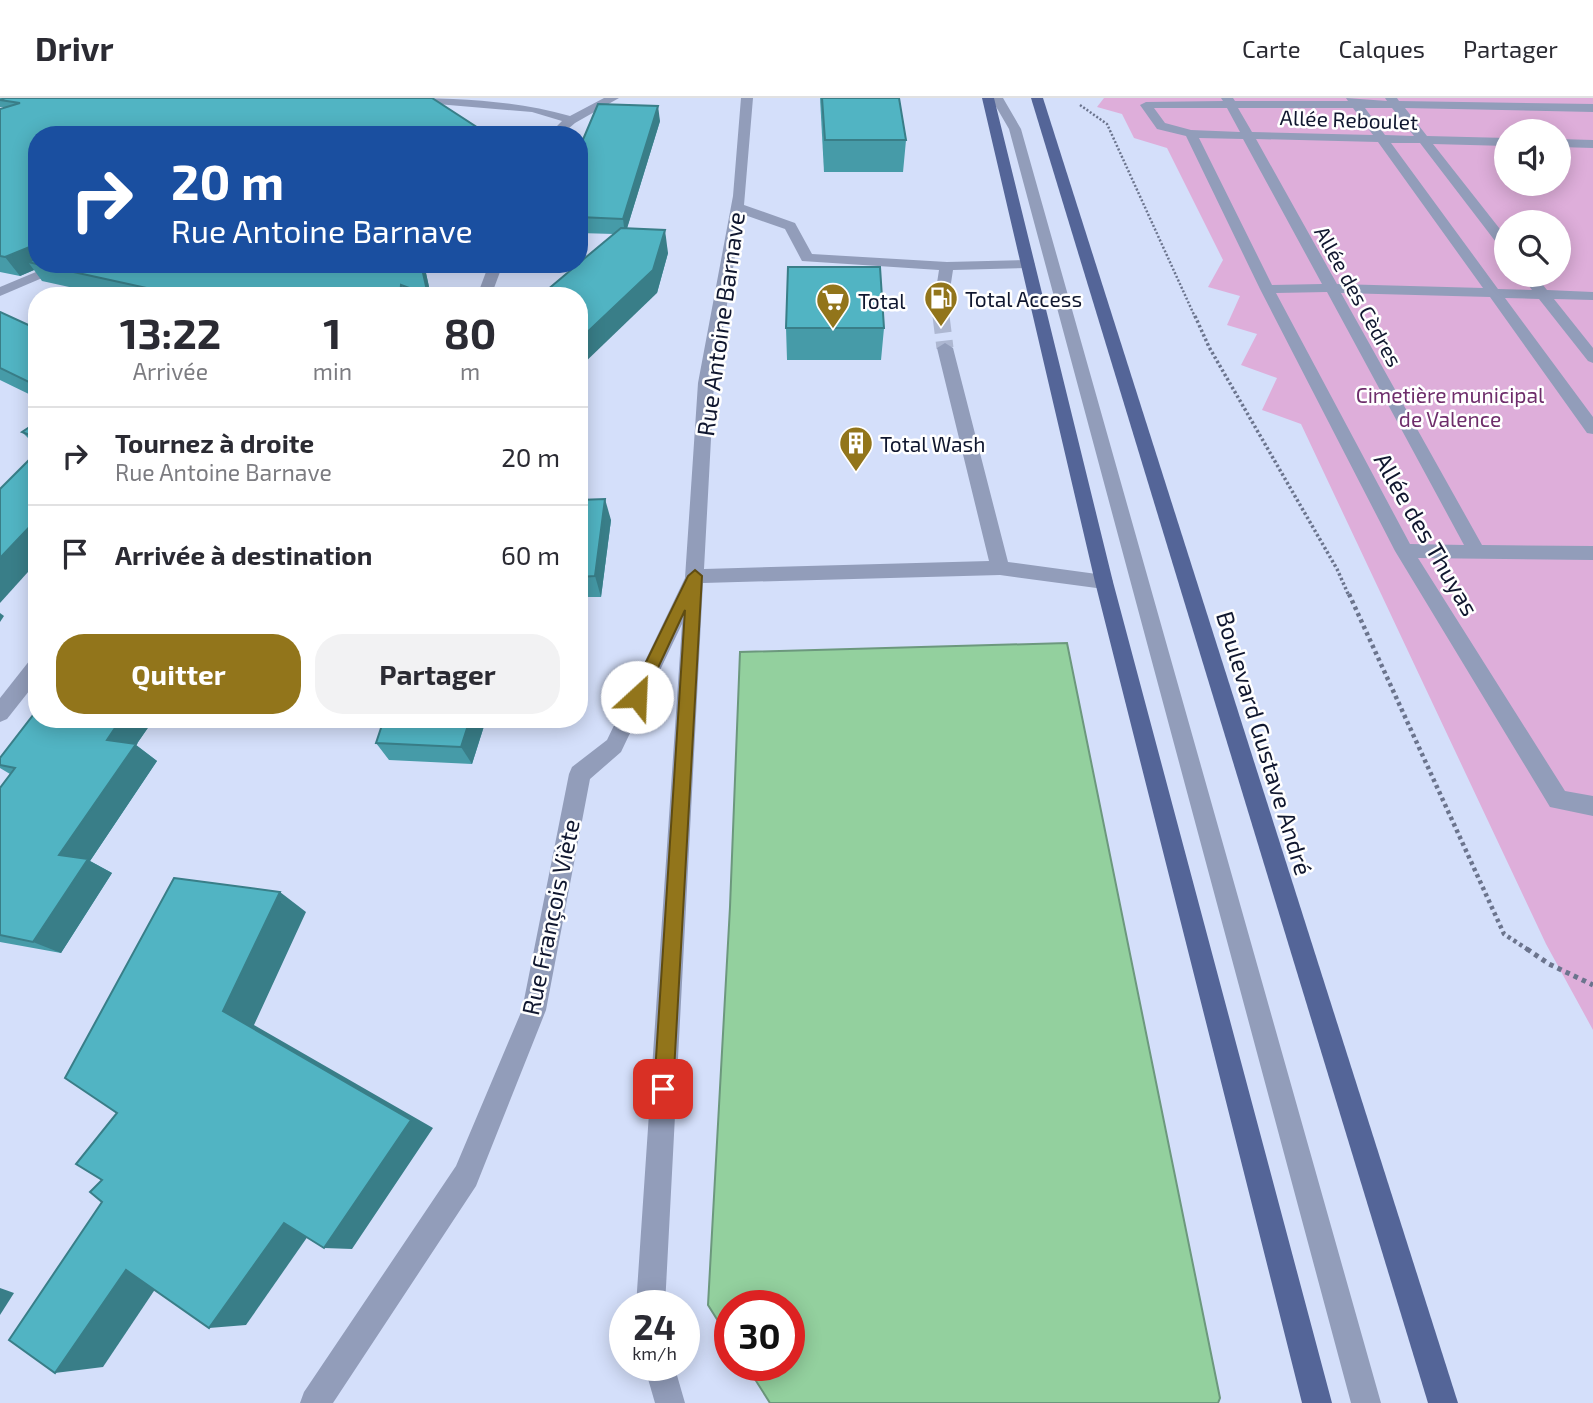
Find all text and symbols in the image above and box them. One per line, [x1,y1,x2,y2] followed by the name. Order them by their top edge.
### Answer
[35,28,114,68] text: Drivr
[1242,34,1301,63] text: Carte
[1339,34,1425,63] text: Calques
[1463,34,1558,63] text: Partager
[1279,104,1419,134] street label: Allée Reboulet
[1494,119,1571,287] map controls
[1494,119,1571,196] button: sound
[171,151,284,210] text: 20 m
[56,154,147,245] icon: right
[690,210,750,438] street label: Rue Antoine Barnave
[1494,210,1571,287] button: search
[171,211,473,249] text: Rue Antoine Barnave
[1310,221,1408,371] street label: Allée des Cèdres
[922,279,960,328] fuel station icon: Total Access
[814,281,852,330] supermarket icon: Total
[965,286,1082,311] place label: Total Access
[858,288,906,313] place label: Total
[120,307,221,357] text: 13:22
[323,307,342,357] text: 1
[444,307,496,357] text: 80
[133,357,208,385] text: Arrivée
[313,357,352,385] text: min
[460,357,480,385] text: m
[1356,382,1545,431] park label: Cimetière municipal de Valence
[837,424,875,473] building icon: Total Wash
[115,427,314,458] text: Tournez à droite
[880,431,985,456] place label: Total Wash
[56,437,94,475] icon: right
[501,441,560,472] text: 20 m
[1369,447,1485,621] street label: Allée des Thuyas
[115,458,332,486] text: Rue Antoine Barnave
[56,535,94,573] icon: arrive
[115,539,372,570] text: Arrivée à destination
[501,539,560,570] text: 60 m
[1211,607,1319,879] street label: Boulevard Gustave André
[56,634,301,714] button: Quitter
[315,634,560,714] button: Partager
[600,660,674,734] position arrow
[515,816,586,1018] street label: Rue François Viète
[633,1059,693,1119] pin
[644,1070,682,1108] icon: arrive
[714,1290,805,1381] speed limit sign: 30
[633,1305,676,1347] text: 24
[632,1342,677,1364] text: km/h

